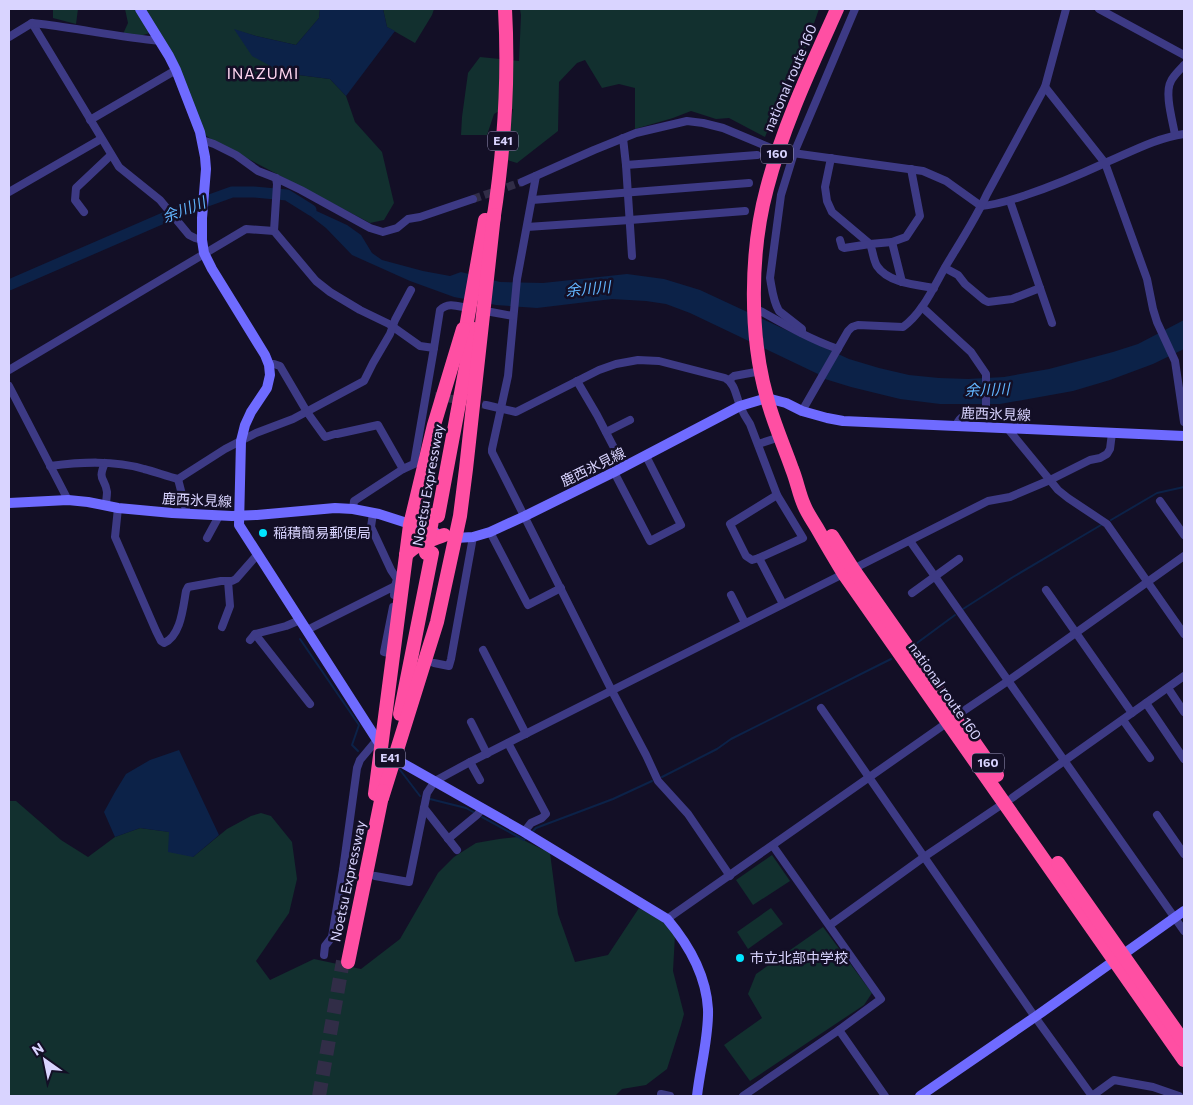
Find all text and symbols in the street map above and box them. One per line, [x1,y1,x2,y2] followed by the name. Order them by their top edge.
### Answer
[759,21,820,134] street label: national route 160
[227,64,299,82] district label: INAZUMI
[488,132,518,150] road number: E41
[761,144,793,164] road number: 160
[159,192,210,226] water label: 余川川
[565,277,613,299] water label: 余川川
[964,379,1012,399] water label: 余川川
[961,404,1031,423] street label: 鹿西氷見線
[408,423,447,547] street label: Noetsu Expressway
[558,444,628,490] street label: 鹿西氷見線
[162,489,232,510] street label: 鹿西氷見線
[273,524,371,541] place label: 稲積簡易郵便局
[257,527,269,539] marker: 稲積簡易郵便局
[905,639,985,743] street label: national route 160
[375,748,405,768] road number: E41
[972,754,1004,772] road number: 160
[326,819,369,943] street label: Noetsu Expressway
[750,949,848,966] place label: 市立北部中学校
[734,952,746,964] marker: 市立北部中学校
[20,1035,70,1085] north arrow
[29,1039,47,1059] text: N

